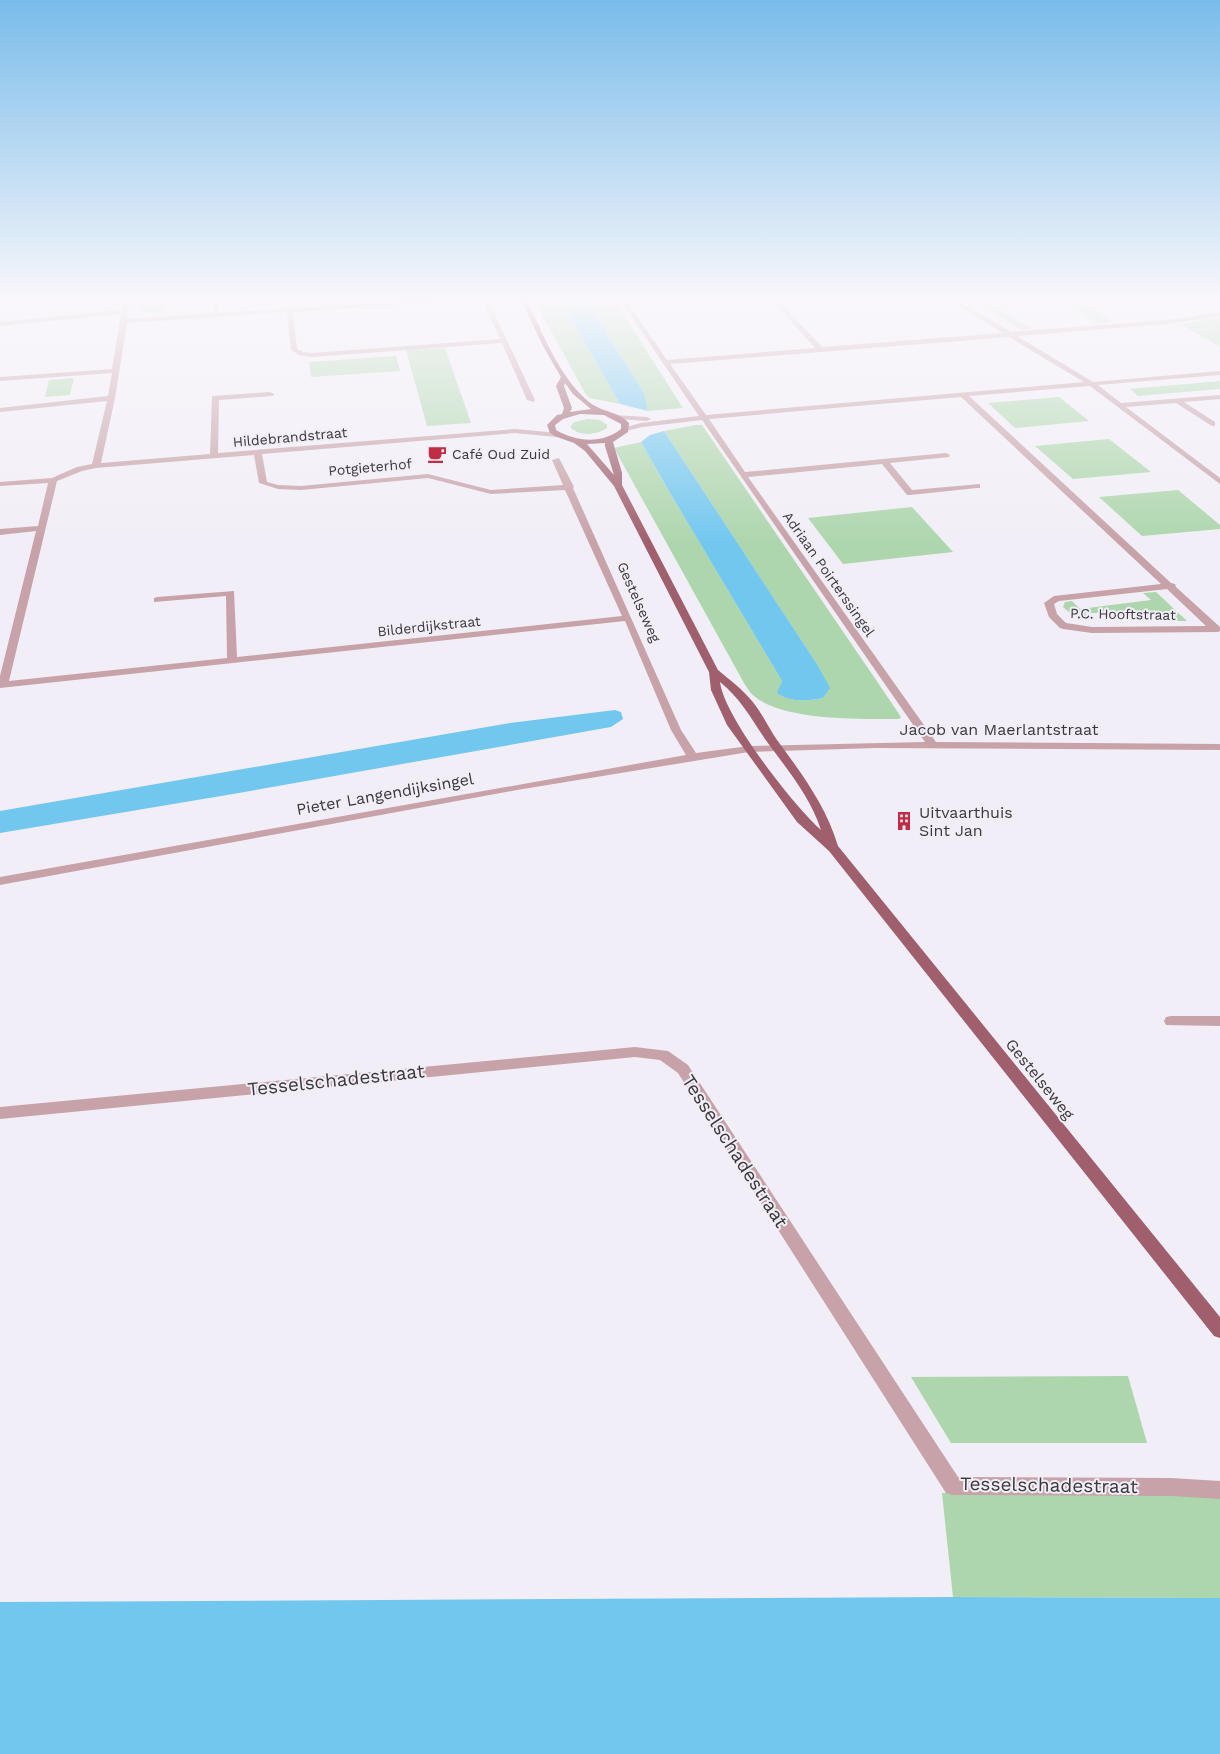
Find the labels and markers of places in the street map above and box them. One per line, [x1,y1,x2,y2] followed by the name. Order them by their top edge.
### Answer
[426,443,448,465] cafe icon: Café Oud Zuid
[452,446,550,462] place label: Café Oud Zuid
[919,803,1013,840] place label: Uitvaarthuis Sint Jan
[893,810,915,832] building icon: Uitvaarthuis Sint Jan

